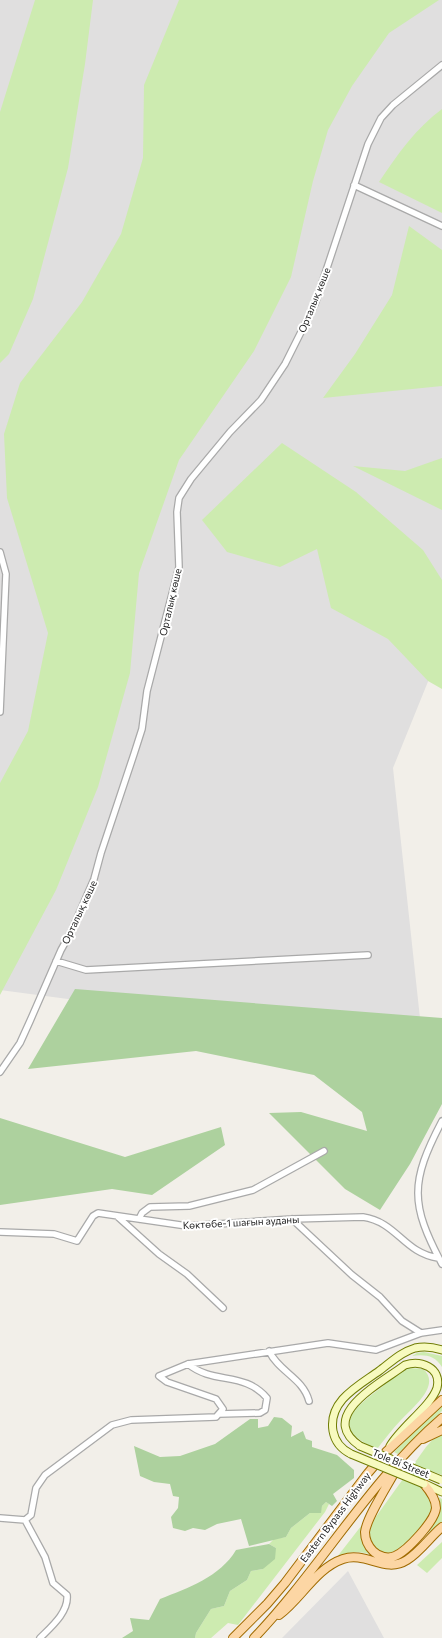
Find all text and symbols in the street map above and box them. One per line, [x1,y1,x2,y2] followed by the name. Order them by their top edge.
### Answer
[295,266,333,334] street label: Орталық көше
[156,567,184,637] street label: Орталық көше
[59,878,99,946] street label: Орталық көше
[182,1213,300,1231] street label: Көктөбе-1 шағын ауданы
[371,1446,431,1480] street label: Tole Bi Street
[297,1470,373,1564] street label: Eastern Bypass Highway

